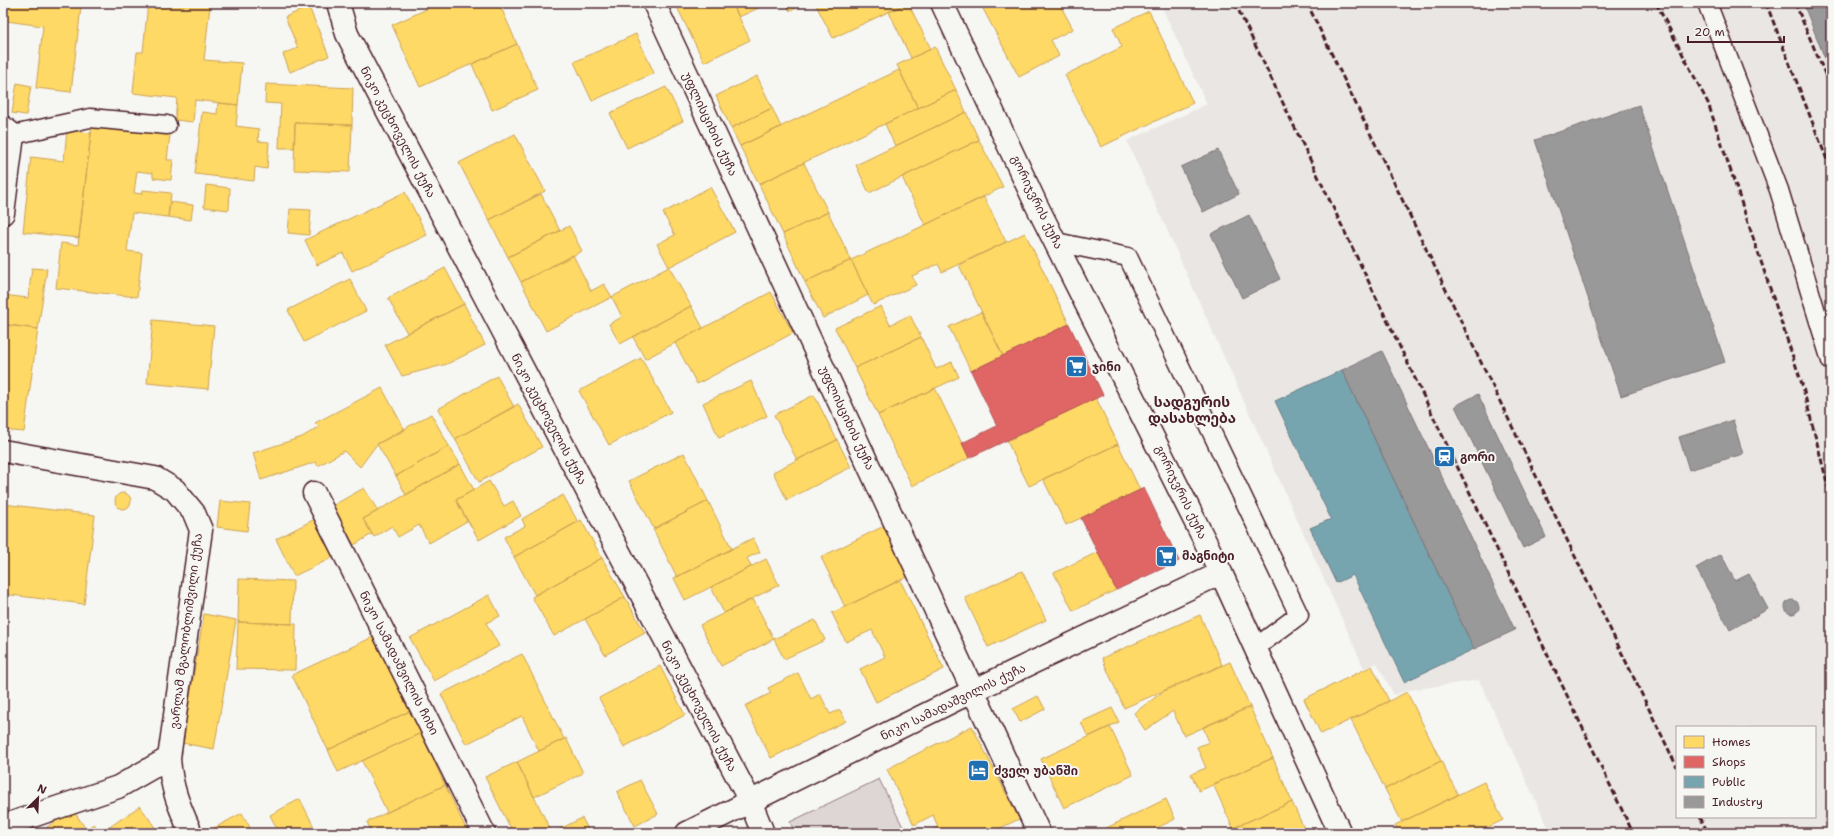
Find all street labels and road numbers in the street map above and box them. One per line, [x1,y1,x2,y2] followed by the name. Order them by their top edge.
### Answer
[357,64,439,200] street label: ნიკო კეცხოველის ქუჩა
[679,69,741,179] street label: უფლისციხის ქუჩა
[1007,152,1067,252] street label: გორიჯვრის ქუჩა
[508,351,590,487] street label: ნიკო კეცხოველის ქუჩა
[816,363,878,473] street label: უფლისციხის ქუჩა
[1151,442,1211,542] street label: გორიჯვრის ქუჩა
[166,532,206,730] street label: ვარლამ მგალობლიშვილი ქუჩა
[356,588,442,738] street label: ნიკო სამადაშვილის ჩიხი
[658,638,740,774] street label: ნიკო კეცხოველის ქუჩა
[878,660,1028,744] street label: ნიკო სამადაშვილის ქუჩა

